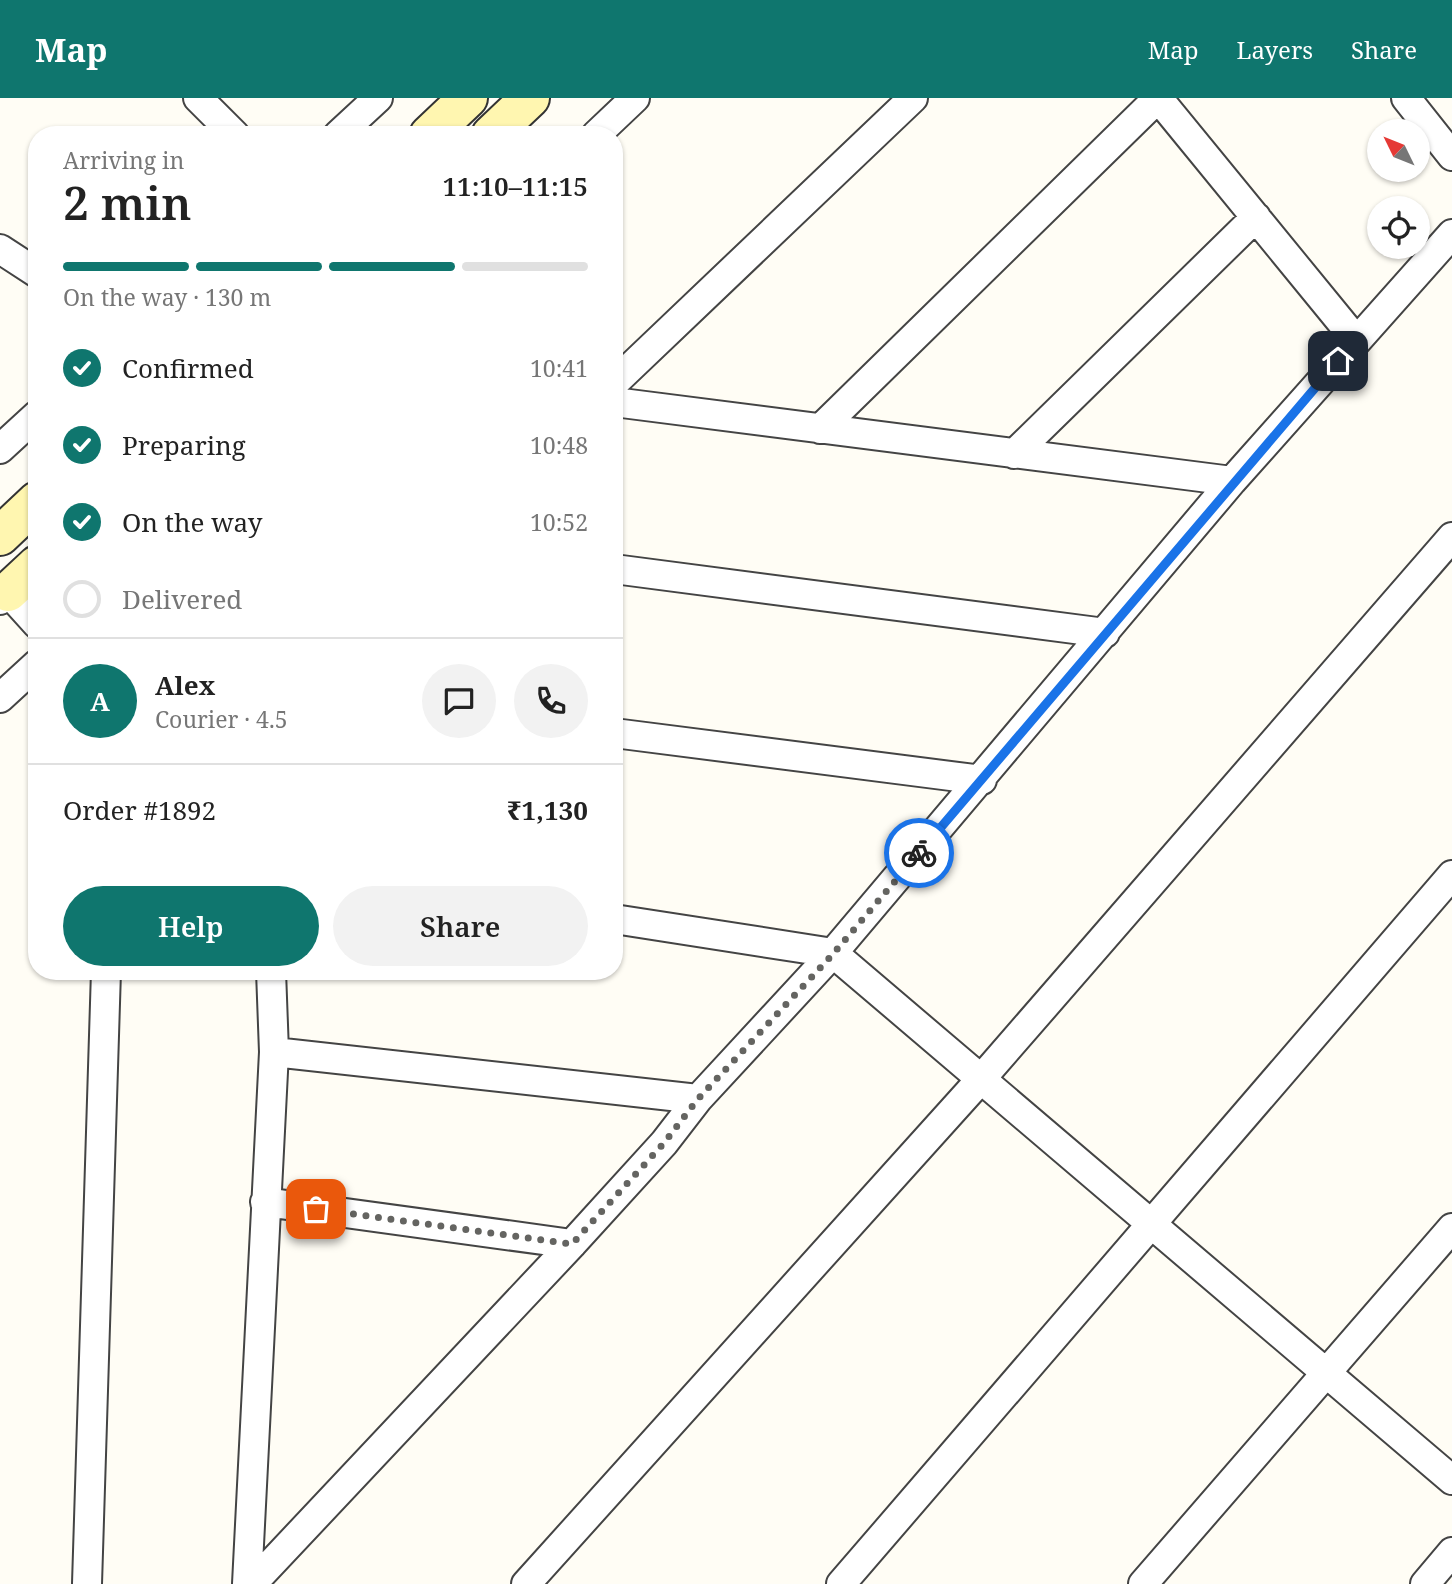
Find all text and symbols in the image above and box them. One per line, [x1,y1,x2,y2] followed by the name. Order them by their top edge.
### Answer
[35,27,108,72] text: Map
[1148,33,1199,66] text: Map
[1237,33,1313,66] text: Layers
[1351,33,1417,66] text: Share
[1367,119,1430,182] north arrow
[1367,119,1430,259] map controls
[63,144,184,176] text: Arriving in
[442,168,588,204] text: 11:10–11:15
[63,171,191,233] text: 2 min
[1367,196,1430,259] button: locate
[63,281,271,313] text: On the way · 130 m
[1308,331,1368,391] pin
[1319,342,1357,380] icon: home
[63,349,101,387] icon: check
[122,350,254,386] text: Confirmed
[530,352,588,384] text: 10:41
[63,426,101,464] icon: check
[122,427,246,463] text: Preparing
[530,429,588,461] text: 10:48
[63,503,101,541] icon: check
[122,504,262,540] text: On the way
[530,506,588,538] text: 10:52
[122,581,242,617] text: Delivered
[422,664,496,738] button: chat
[514,664,588,738] button: phone
[155,667,215,703] text: Alex
[90,683,110,719] text: A
[155,703,288,735] text: Courier · 4.5
[63,792,216,828] text: Order #1892
[507,792,588,828] text: ₹1,130
[884,818,954,888] courier
[900,834,938,872] icon: bike
[63,886,319,966] button: Help
[333,886,588,966] button: Share
[286,1179,346,1239] pin
[297,1190,335,1228] icon: bag

